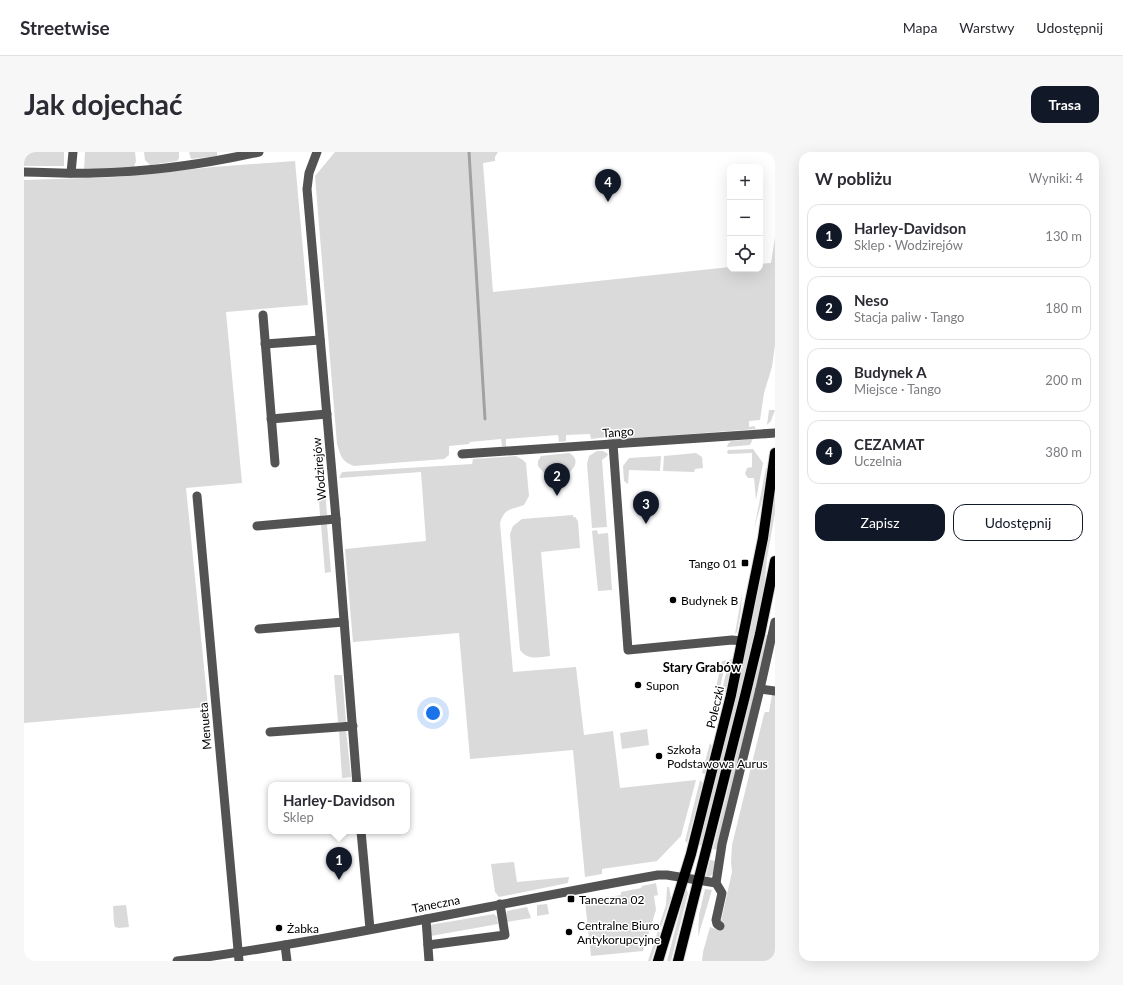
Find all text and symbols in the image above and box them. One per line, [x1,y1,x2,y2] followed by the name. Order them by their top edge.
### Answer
[20,16,110,39] text: Streetwise
[903,19,937,36] text: Mapa
[959,19,1014,36] text: Warstwy
[1036,19,1103,36] text: Udostępnij
[1031,86,1099,123] button: Trasa
[24,87,183,121] text: Jak dojechać
[727,164,763,272] map controls
[727,164,763,200] button: +
[815,168,892,189] text: W pobliżu
[595,169,621,202] pin: 4
[1029,170,1083,186] text: Wyniki: 4
[727,200,763,236] button: −
[854,219,966,237] text: Harley-Davidson
[825,228,833,244] text: 1
[1045,228,1082,244] text: 130 m
[727,236,763,272] button: locate
[854,237,963,253] text: Sklep · Wodzirejów
[854,291,889,309] text: Neso
[825,300,833,316] text: 2
[1045,300,1082,316] text: 180 m
[854,309,964,325] text: Stacja paliw · Tango
[854,363,927,381] text: Budynek A
[825,372,833,388] text: 3
[1045,372,1082,388] text: 200 m
[854,381,941,397] text: Miejsce · Tango
[602,423,634,441] street label: Tango
[854,435,925,453] text: CEZAMAT
[309,436,329,501] street label: Wodzirejów
[825,444,833,460] text: 4
[1045,444,1082,460] text: 380 m
[854,453,902,469] text: Uczelnia
[544,463,570,496] pin: 2
[633,491,659,524] pin: 3
[815,504,945,541] button: Zapisz
[953,504,1083,541] button: Udostępnij
[689,556,737,571] place label: Tango 01
[740,558,750,568] marker: Tango 01
[681,593,738,608] place label: Budynek B
[668,595,678,605] marker: Budynek B
[663,659,742,675] district label: Stary Grabów
[646,678,679,693] place label: Supon
[633,680,643,690] marker: Supon
[703,684,727,730] street label: Poleczki
[195,702,215,750] street label: Menueta
[423,703,443,723] your location
[667,742,768,771] place label: Szkoła Podstawowa Aurus
[654,751,664,761] marker: Szkoła Podstawowa Aurus
[268,782,410,834] popup
[283,791,395,809] text: Harley-Davidson
[283,809,314,825] text: Sklep
[326,847,352,880] pin: 1
[411,892,461,916] street label: Taneczna
[579,892,645,907] place label: Taneczna 02
[566,894,576,904] marker: Taneczna 02
[577,918,660,947] place label: Centralne Biuro Antykorupcyjne
[287,921,319,936] place label: Żabka
[274,923,284,933] marker: Żabka
[564,927,574,937] marker: Centralne Biuro Antykorupcyjne

